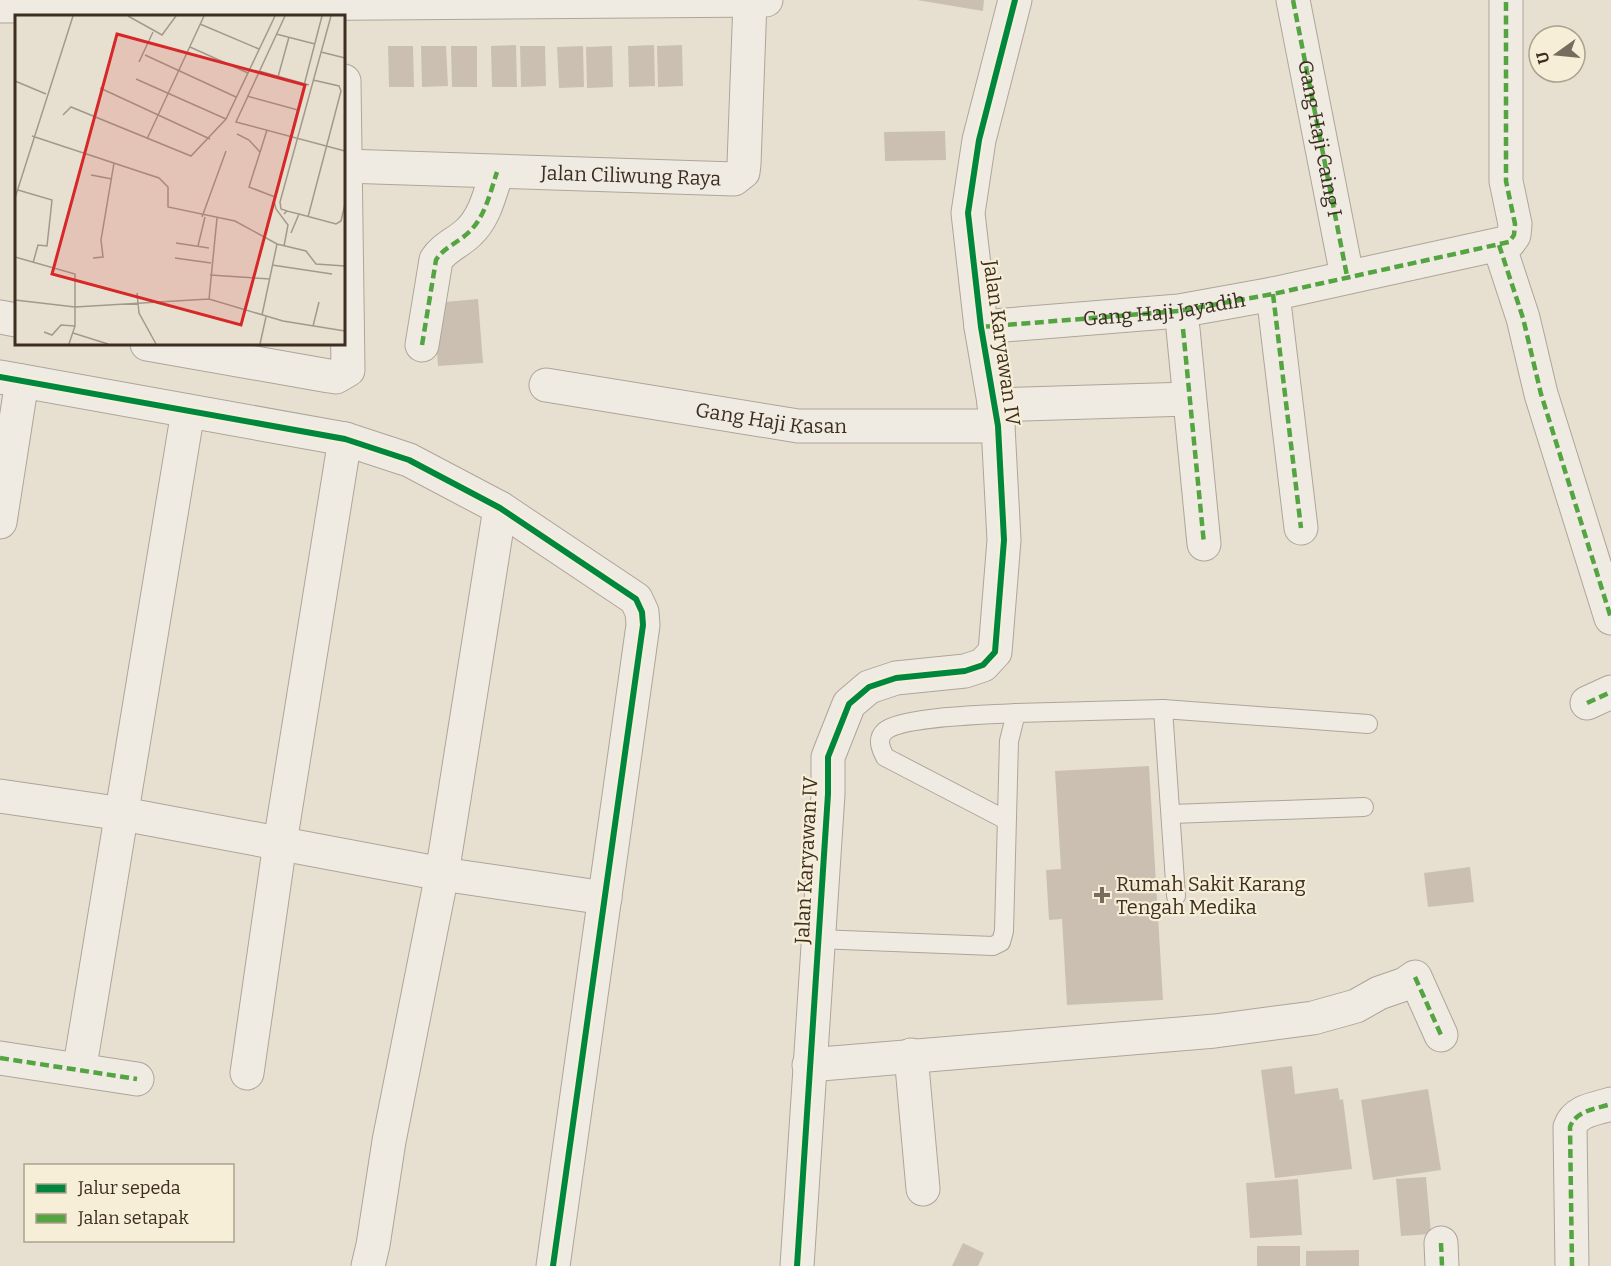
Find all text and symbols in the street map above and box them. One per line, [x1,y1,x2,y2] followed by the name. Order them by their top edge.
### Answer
[15,15,345,345] inset map
[1527,24,1587,84] north arrow
[1532,49,1554,66] text: U
[1293,58,1347,219] street label: Gang Haji Caing I
[539,161,722,191] street label: Jalan Ciliwung Raya
[978,257,1026,428] street label: Jalan Karyawan IV
[1082,287,1248,331] street label: Gang Haji Jayadih
[694,398,847,439] street label: Gang Haji Kasan
[790,775,822,945] street label: Jalan Karyawan IV
[1116,872,1306,919] place label: Rumah Sakit Karang Tengah Medika
[1093,886,1111,904] marker: Rumah Sakit Karang Tengah Medika
[24,1164,234,1242] legend
[77,1177,181,1199] text: Jalur sepeda
[77,1207,189,1229] text: Jalan setapak

